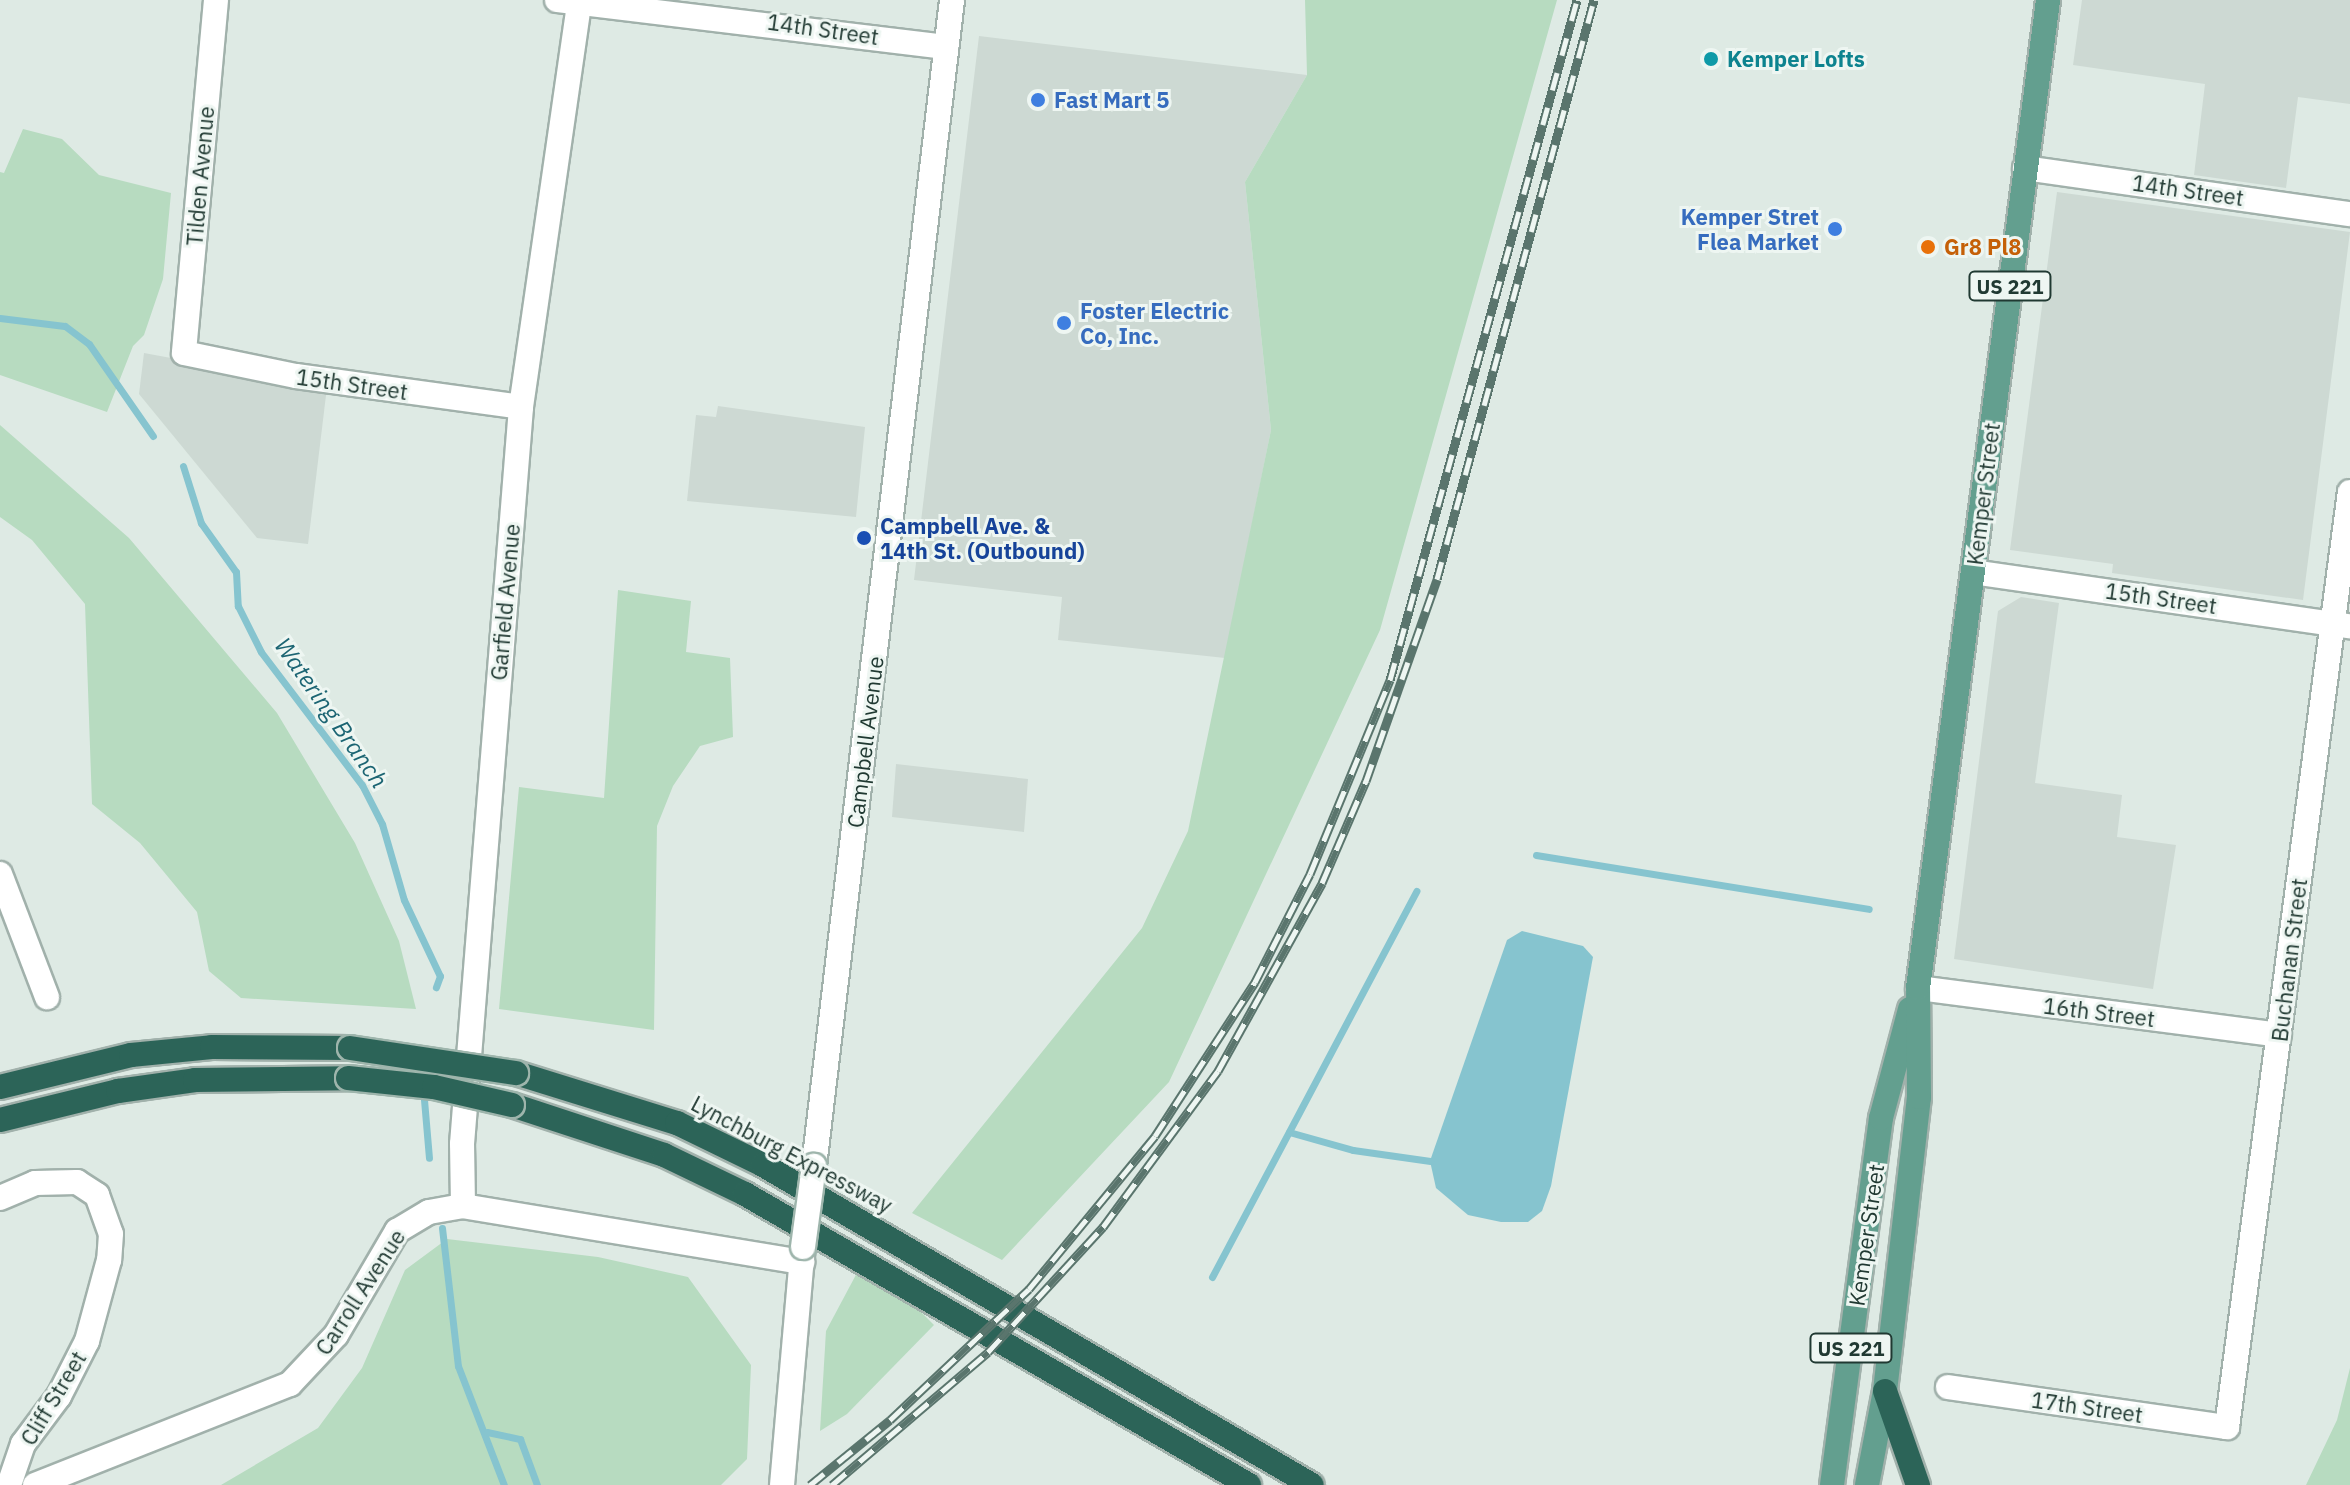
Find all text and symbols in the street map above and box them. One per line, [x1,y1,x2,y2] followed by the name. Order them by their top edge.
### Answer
[766,8,880,50] street label: 14th Street
[1727,46,1865,72] place label: Kemper Lofts
[1702,50,1720,68] marker: Kemper Lofts
[1054,87,1169,113] place label: Fast Mart 5
[1029,91,1047,109] marker: Fast Mart 5
[181,105,219,247] street label: Tilden Avenue
[2131,169,2245,211] street label: 14th Street
[1681,203,1819,254] place label: Kemper Stret Flea Market
[1826,220,1844,238] marker: Kemper Stret Flea Market
[1944,234,2021,260] place label: Gr8 Pl8
[1919,238,1937,256] marker: Gr8 Pl8
[1968,270,2052,302] road number: US 221
[1080,297,1229,348] place label: Foster Electric Co, Inc.
[1055,314,1073,332] marker: Foster Electric Co, Inc.
[295,363,409,405] street label: 15th Street
[1961,421,2005,567] street label: Kemper Street
[880,512,1085,564] place label: Campbell Ave. & 14th St. (Outbound)
[485,523,525,681] street label: Garfield Avenue
[855,529,873,547] marker: Campbell Ave. & 14th St. (Outbound)
[2104,577,2218,619] street label: 15th Street
[268,632,394,794] water label: Watering Branch
[841,655,889,829] street label: Campbell Avenue
[2266,877,2312,1043] street label: Buchanan Street
[2042,992,2156,1032] street label: 16th Street
[687,1090,897,1218] street label: Lynchburg Expressway
[1843,1162,1889,1308] street label: Kemper Street
[310,1224,410,1360] street label: Carroll Avenue
[1809,1332,1893,1364] road number: US 221
[15,1346,91,1450] street label: Cliff Street
[2030,1386,2144,1428] street label: 17th Street

